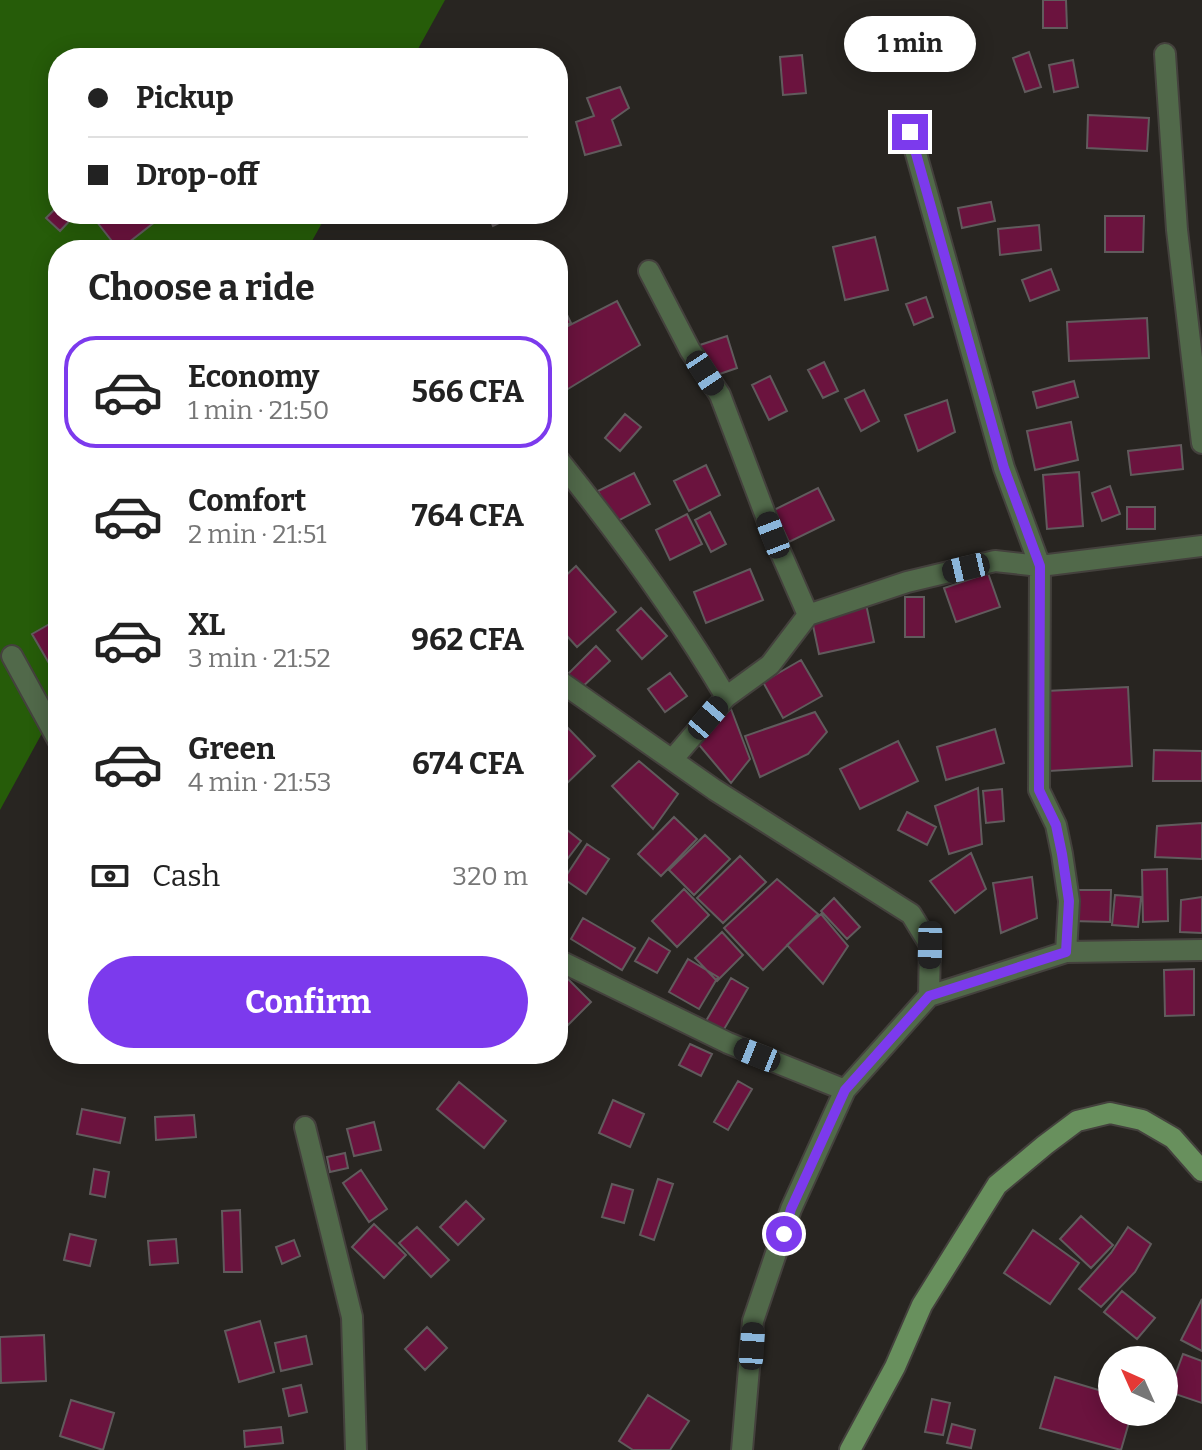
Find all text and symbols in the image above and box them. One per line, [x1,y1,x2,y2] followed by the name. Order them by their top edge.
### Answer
[844,16,976,72] callout: 1 min
[877,28,943,59] text: 1 min
[136,80,234,116] text: Pickup
[892,114,928,150] route end
[136,157,258,193] text: Drop-off
[88,266,315,310] text: Choose a ride
[682,346,728,400] car
[92,356,164,428] icon: car
[188,359,319,395] text: Economy
[412,374,524,410] text: 566 CFA
[188,395,329,426] text: 1 min · 21:50
[92,480,164,552] icon: car
[188,483,306,519] text: Comfort
[411,498,524,534] text: 764 CFA
[753,508,793,562] car
[188,519,327,550] text: 2 min · 21:51
[940,551,992,585] car
[92,604,164,676] icon: car
[188,607,225,643] text: XL
[411,622,524,658] text: 962 CFA
[188,643,331,674] text: 3 min · 21:52
[683,692,733,744] car
[92,728,164,800] icon: car
[188,731,275,767] text: Green
[412,746,524,782] text: 674 CFA
[188,767,332,798] text: 4 min · 21:53
[88,854,132,898] icon: cash
[152,858,220,894] text: Cash
[452,861,528,892] text: 320 m
[918,921,942,969] car
[88,956,528,1048] button: Confirm
[730,1035,784,1075] car
[766,1216,802,1252] route start
[738,1321,766,1371] car
[1098,1346,1178,1426] north arrow
[1098,1346,1178,1426] map controls

